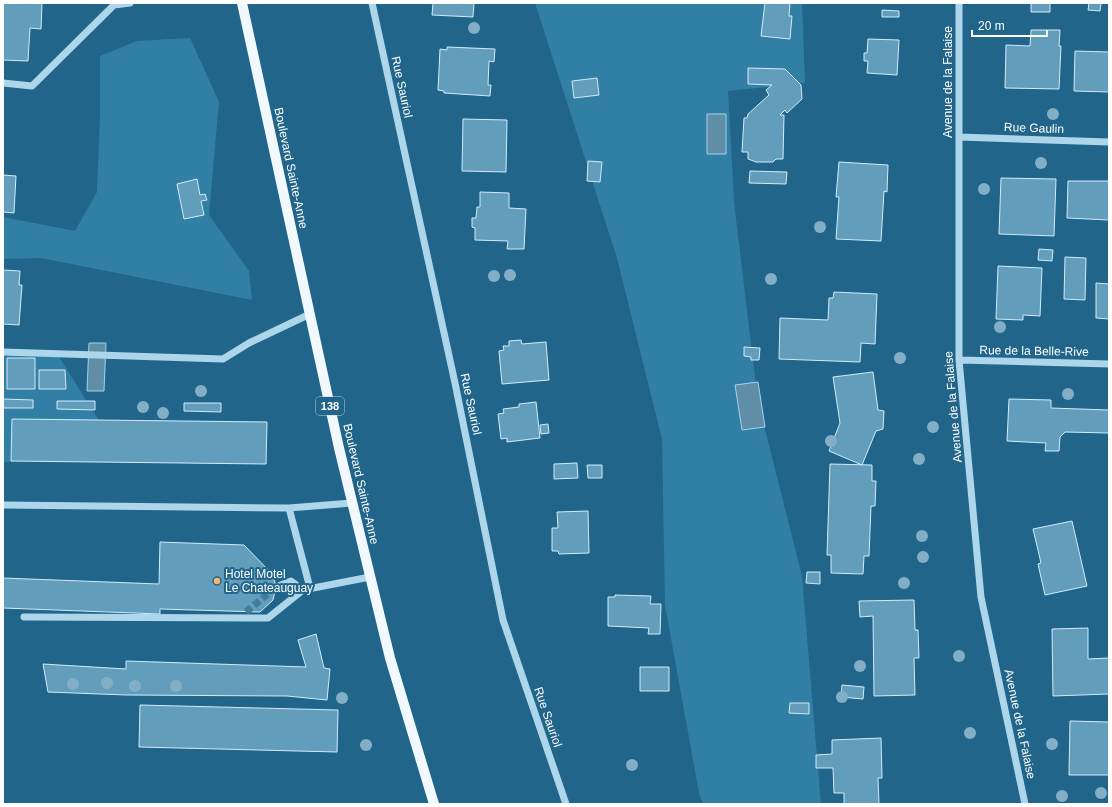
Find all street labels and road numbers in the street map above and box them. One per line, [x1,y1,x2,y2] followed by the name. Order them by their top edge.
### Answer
[941,26,955,138] street label: Avenue de la Falaise
[389,55,415,119] street label: Rue Sauriol
[271,106,311,230] street label: Boulevard Sainte-Anne
[1004,120,1064,136] street label: Rue Gaulin
[979,343,1089,359] street label: Rue de la Belle-Rive
[941,350,965,463] street label: Avenue de la Falaise
[458,372,484,436] street label: Rue Sauriol
[316,397,344,415] road number: 138
[340,422,382,546] street label: Boulevard Sainte-Anne
[1002,668,1039,780] street label: Avenue de la Falaise
[531,685,565,749] street label: Rue Sauriol

